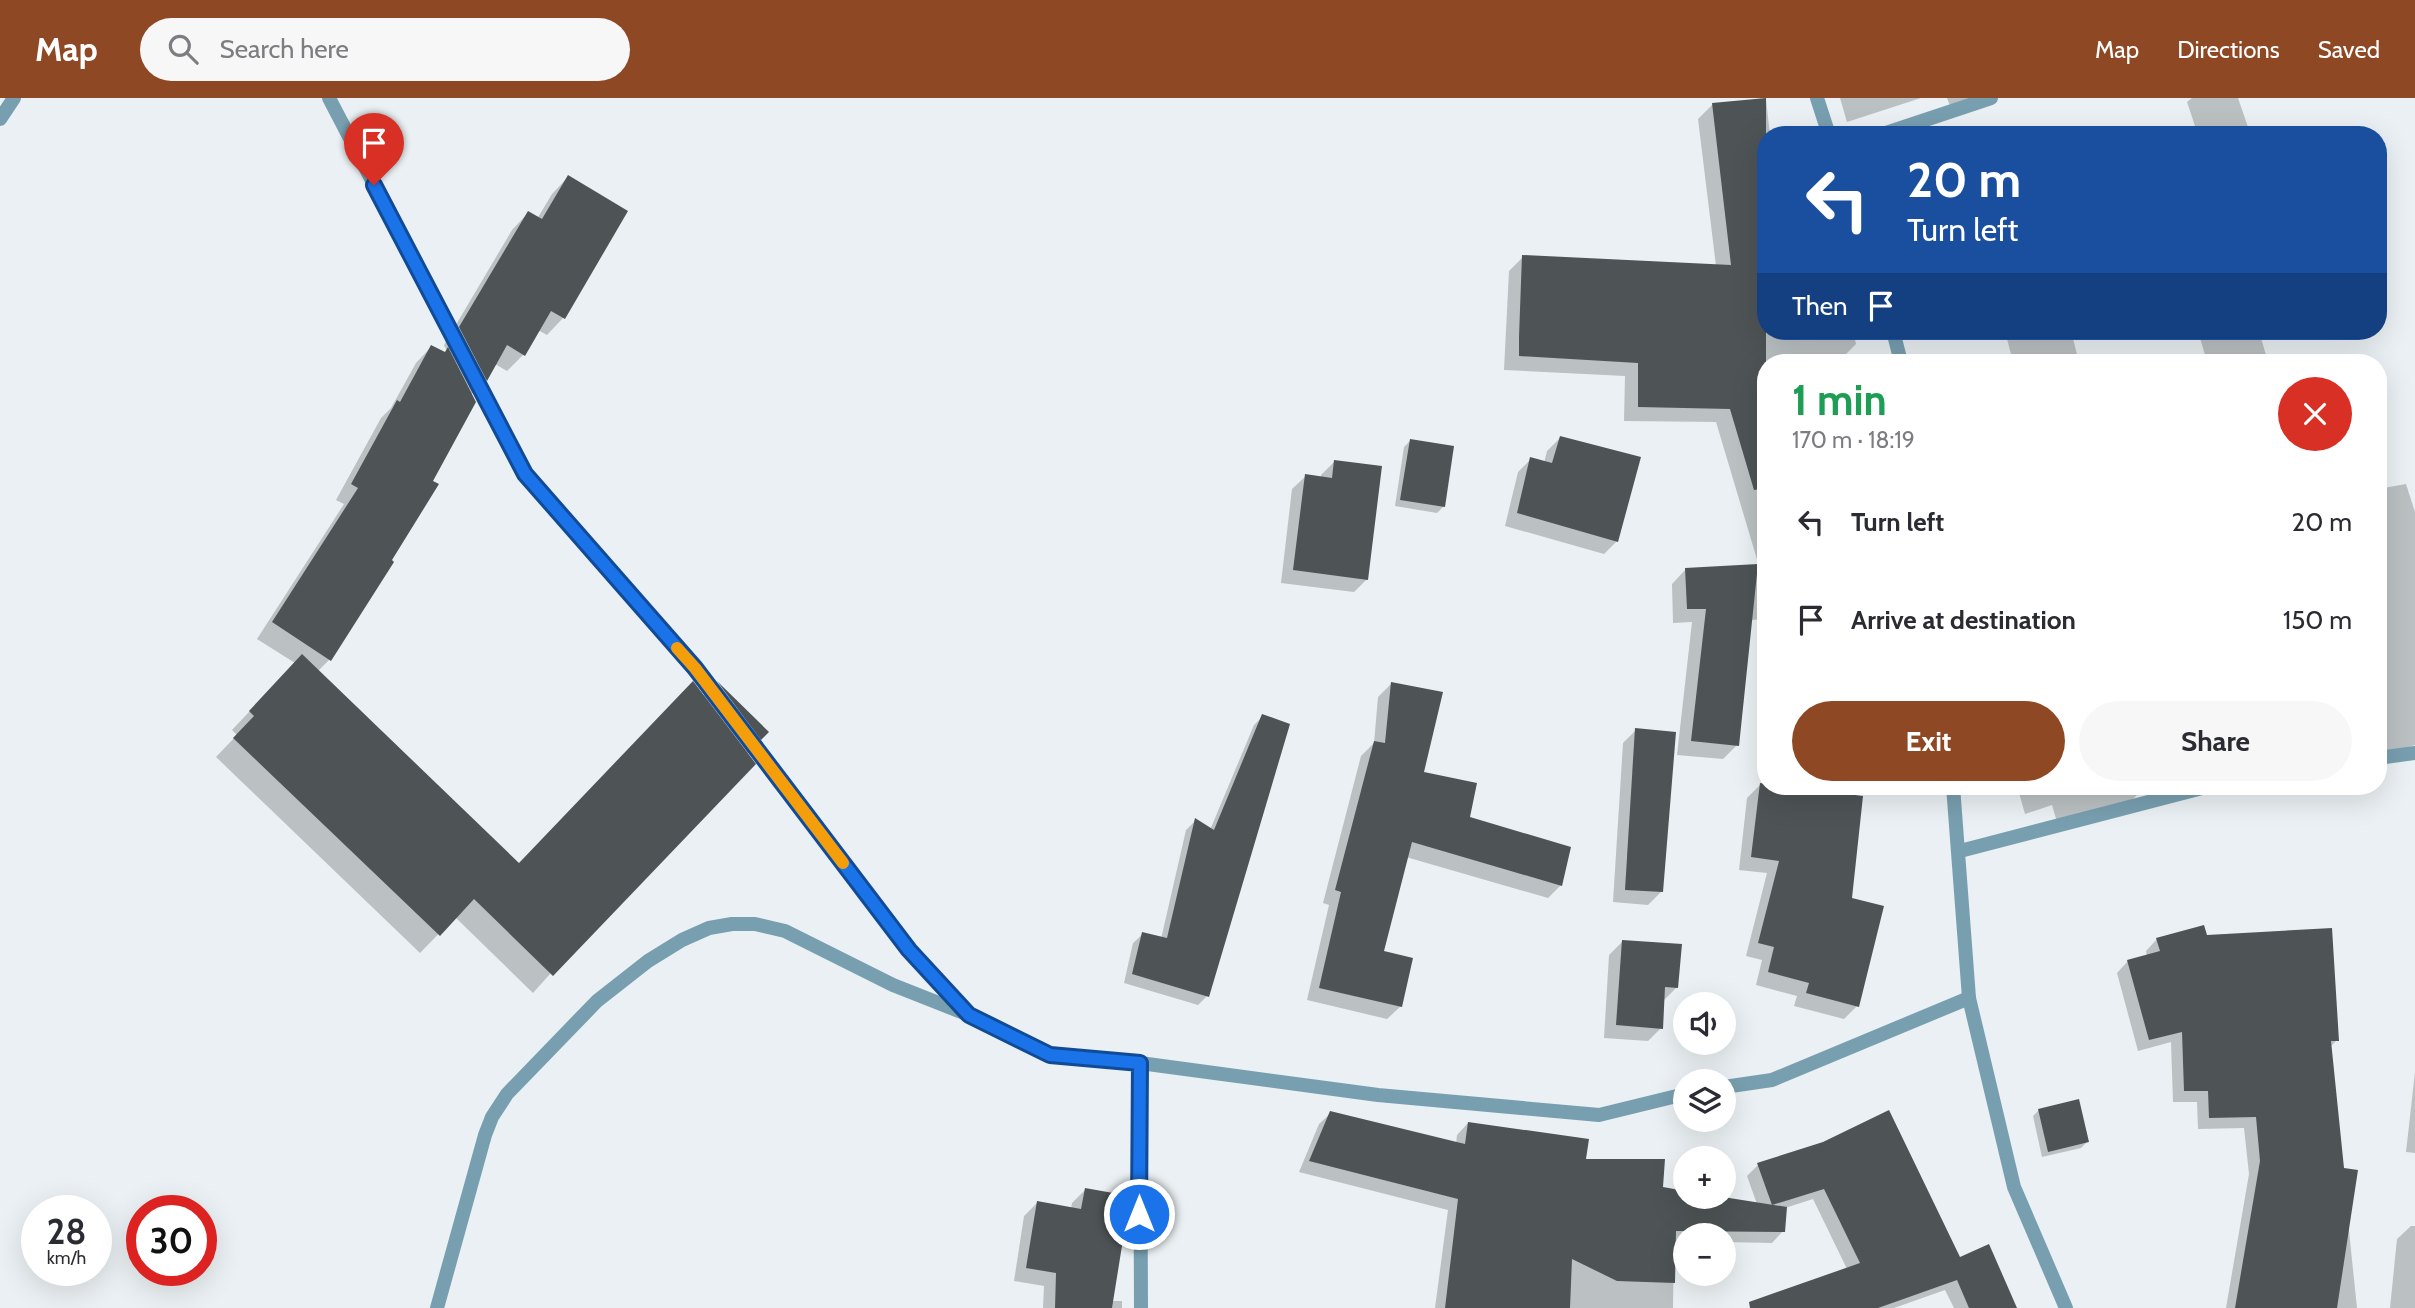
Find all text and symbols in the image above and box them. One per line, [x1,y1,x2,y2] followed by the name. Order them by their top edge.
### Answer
[140,18,630,81] search box
[35,29,98,69] text: Map
[164,30,202,68] icon: search
[220,33,349,65] text: Search here
[2095,35,2139,64] text: Map
[2177,35,2280,64] text: Directions
[2318,35,2380,64] text: Saved
[344,113,404,185] pin
[355,124,393,162] icon: arrive
[1907,150,2021,209] text: 20 m
[1792,154,1883,245] icon: left
[1907,210,2018,249] text: Turn left
[1862,287,1900,325] icon: arrive
[1792,290,1848,322] text: Then
[1792,374,1887,426] text: 1 min
[2278,377,2352,451] button: close
[1792,426,1915,454] text: 170 m · 18:19
[1792,503,1830,541] icon: left
[1851,506,1944,538] text: Turn left
[2292,506,2352,538] text: 20 m
[1792,601,1830,639] icon: arrive
[1851,604,2076,636] text: Arrive at destination
[2283,604,2352,636] text: 150 m
[1792,701,2065,781] button: Exit
[2079,701,2352,781] button: Share
[1673,992,1736,1286] map controls
[1673,992,1736,1055] button: sound
[1673,1069,1736,1132] button: layers
[1673,1146,1736,1209] button: +
[1102,1177,1176,1251] position arrow
[126,1195,217,1286] speed limit sign: 30
[47,1210,86,1253] text: 28
[1673,1223,1736,1286] button: −
[47,1247,86,1269] text: km/h

